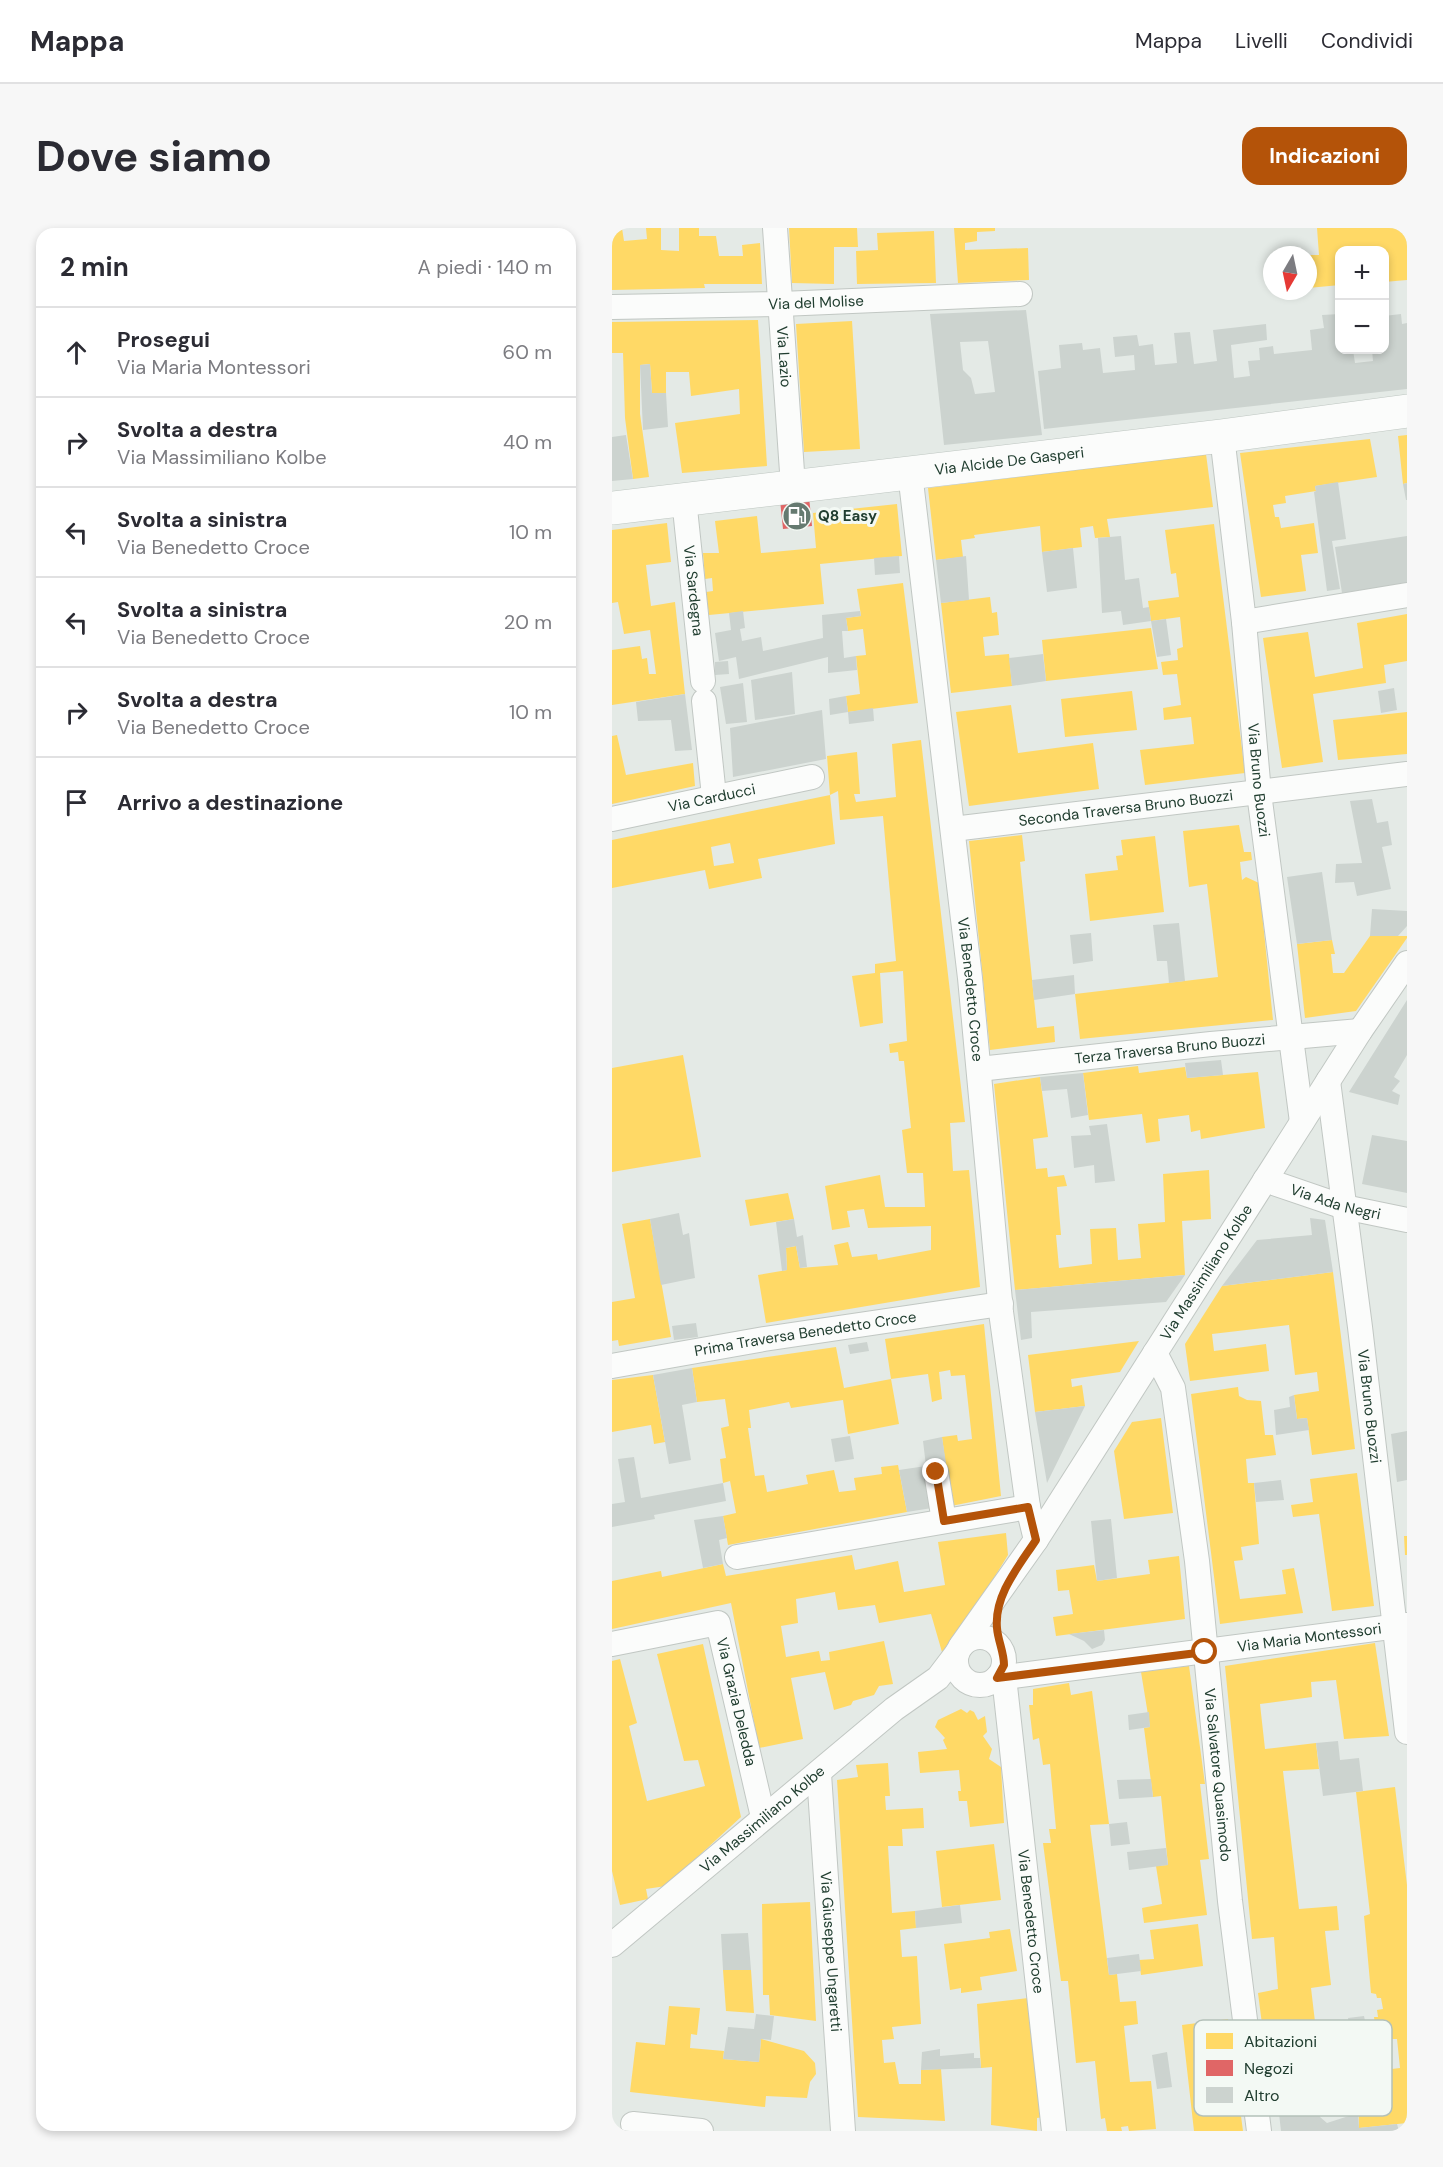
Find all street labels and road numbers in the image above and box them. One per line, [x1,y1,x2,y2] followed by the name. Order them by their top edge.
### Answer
[768,291,864,314] street label: Via del Molise
[772,325,796,388] street label: Via Lazio
[933,442,1085,480] street label: Via Alcide De Gasperi
[679,544,708,637] street label: Via Sardegna
[1243,722,1275,838] street label: Via Bruno Buozzi
[666,779,757,817] street label: Via Carducci
[1017,785,1234,831] street label: Seconda Traversa Bruno Buozzi
[953,916,988,1062] street label: Via Benedetto Croce
[1074,1029,1266,1069] street label: Terza Traversa Bruno Buozzi
[1288,1179,1382,1224] street label: Via Ada Negri
[1156,1201,1257,1344] street label: Via Massimiliano Kolbe
[693,1307,918,1361] street label: Prima Traversa Benedetto Croce
[1353,1348,1386,1464] street label: Via Bruno Buozzi
[1236,1618,1383,1657] street label: Via Maria Montessori
[712,1636,761,1768] street label: Via Grazia Deledda
[1199,1687,1236,1863] street label: Via Salvatore Quasimodo
[696,1761,829,1877] street label: Via Massimiliano Kolbe
[1013,1848,1049,1995] street label: Via Benedetto Croce
[816,1871,846,2032] street label: Via Giuseppe Ungaretti

